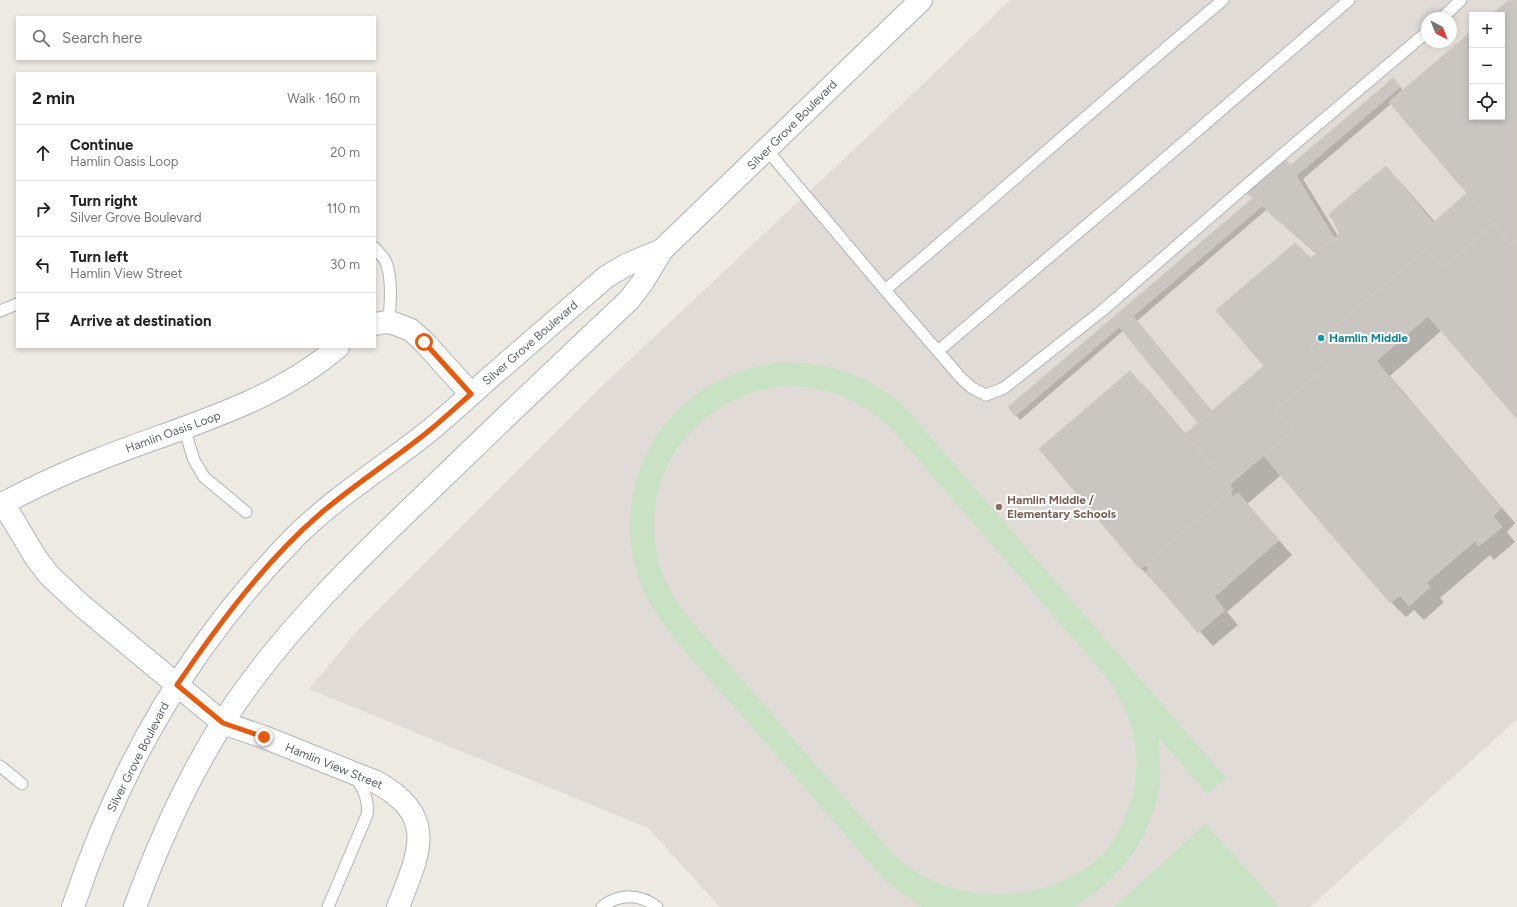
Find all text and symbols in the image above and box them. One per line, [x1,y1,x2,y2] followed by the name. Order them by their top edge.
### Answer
[1421,12,1457,48] north arrow
[1469,12,1505,120] map controls
[1469,12,1505,48] button: +
[16,16,376,60] search box
[30,27,52,49] icon: search
[62,29,142,47] text: Search here
[1469,48,1505,84] button: −
[744,77,840,173] street label: Silver Grove Boulevard
[1469,84,1505,120] button: locate
[32,88,75,108] text: 2 min
[287,91,360,106] text: Walk · 160 m
[70,136,133,154] text: Continue
[32,142,54,164] icon: ahead
[330,145,360,160] text: 20 m
[70,154,178,169] text: Hamlin Oasis Loop
[70,192,138,210] text: Turn right
[32,198,54,220] icon: right
[327,201,360,216] text: 110 m
[70,210,202,225] text: Silver Grove Boulevard
[70,248,128,266] text: Turn left
[32,254,54,276] icon: left
[330,257,360,272] text: 30 m
[70,266,183,281] text: Hamlin View Street
[480,298,580,388] street label: Silver Grove Boulevard
[32,310,54,332] icon: arrive
[70,312,211,330] text: Arrive at destination
[1329,331,1408,345] place label: Hamlin Middle
[415,333,433,351] route start
[1316,333,1326,343] marker: Hamlin Middle
[124,408,222,456] street label: Hamlin Oasis Loop
[1007,493,1117,521] place label: Hamlin Middle / Elementary Schools
[994,502,1004,512] marker: Hamlin Middle / Elementary Schools
[104,700,172,814] street label: Silver Grove Boulevard
[255,728,273,746] route end
[283,740,385,792] street label: Hamlin View Street

